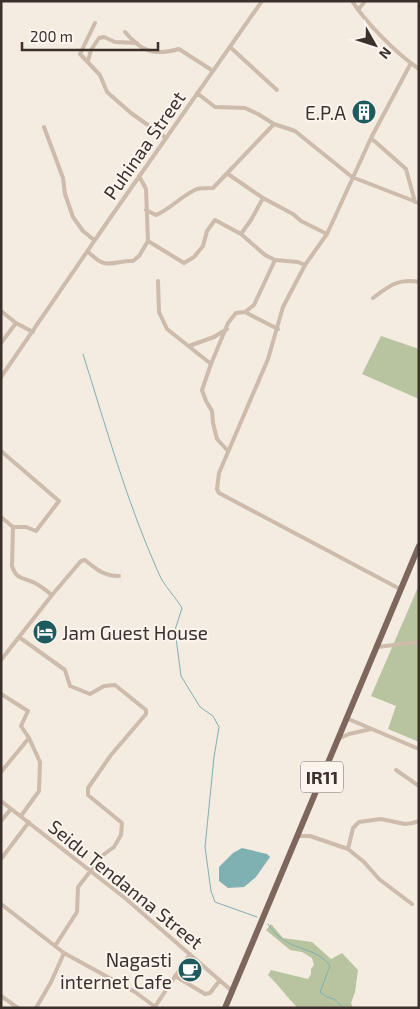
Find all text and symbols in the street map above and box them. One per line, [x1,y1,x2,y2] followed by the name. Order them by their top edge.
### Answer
[22,20,159,52] scale bar
[350,20,400,70] north arrow
[30,27,73,45] text: 200 m
[376,44,395,63] text: N
[98,86,190,204] street label: Puhinaa Street
[351,99,377,125] building icon: E.P.A
[305,101,346,124] place label: E.P.A
[32,619,58,645] hotel icon: Jam Guest House
[62,621,208,644] place label: Jam Guest House
[301,762,343,792] road number: IR11
[44,815,208,953] street label: Seidu Tendanna Street
[60,948,172,993] place label: Nagasti internet Cafe
[177,957,203,983] cafe icon: Nagasti internet Cafe

